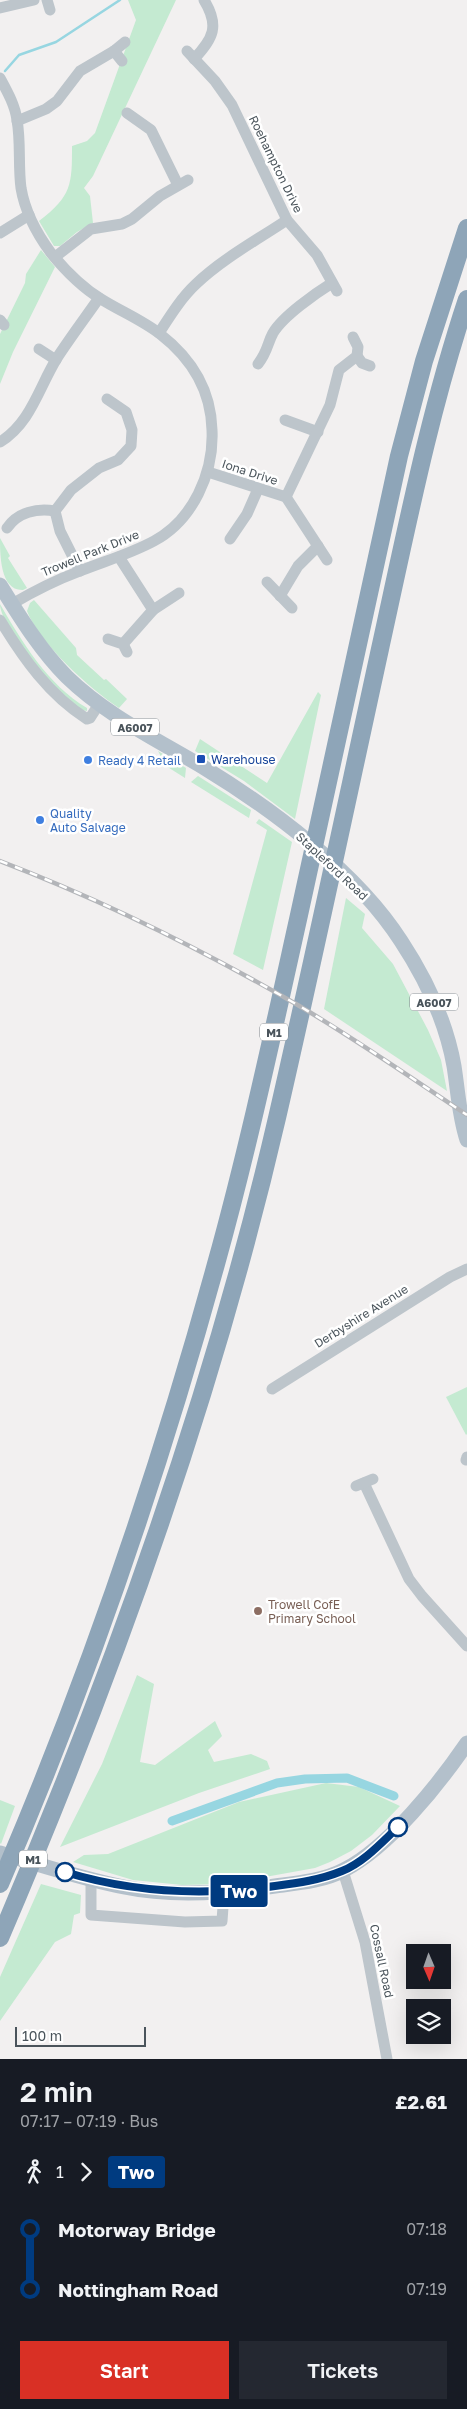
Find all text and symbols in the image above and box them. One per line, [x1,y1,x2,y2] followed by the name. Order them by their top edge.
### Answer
[246,113,306,215] street label: Roehampton Drive
[220,456,280,488] street label: Iona Drive
[39,527,141,579] street label: Trowell Park Drive
[111,719,159,736] road number: A6007
[211,752,276,767] place label: Warehouse
[98,753,181,768] place label: Ready 4 Retail
[195,753,207,765] marker: Warehouse
[82,754,94,766] marker: Ready 4 Retail
[50,806,126,835] place label: Quality Auto Salvage
[34,814,46,826] marker: Quality Auto Salvage
[293,829,371,903] street label: Stapleford Road
[410,994,458,1010] road number: A6007
[260,1024,288,1040] road number: M1
[311,1281,411,1351] street label: Derbyshire Avenue
[268,1597,356,1626] place label: Trowell CofE Primary School
[252,1605,264,1617] marker: Trowell CofE Primary School
[388,1817,408,1837] unlabelled marker
[19,1850,47,1868] road number: M1
[55,1862,75,1882] unlabelled marker
[210,1875,268,1907] line badge: Two
[221,1880,257,1902] text: Two
[367,1923,397,1999] street label: Cossall Road
[406,1944,451,1989] north arrow
[406,1944,451,2044] map controls
[406,1999,451,2044] button: layers
[15,2024,146,2047] scale bar
[22,2027,62,2044] text: 100 m
[20,2075,93,2108] text: 2 min
[395,2090,447,2113] text: £2.61
[20,2111,158,2131] text: 07:17 – 07:19 · Bus
[20,2158,48,2186] icon: walk
[72,2158,100,2186] icon: forward
[118,2161,155,2183] text: Two
[56,2162,64,2182] text: 1
[58,2218,216,2241] text: Motorway Bridge
[406,2219,447,2239] text: 07:18
[58,2278,218,2301] text: Nottingham Road
[406,2279,447,2299] text: 07:19
[20,2341,229,2399] button: Start
[239,2341,447,2399] button: Tickets

